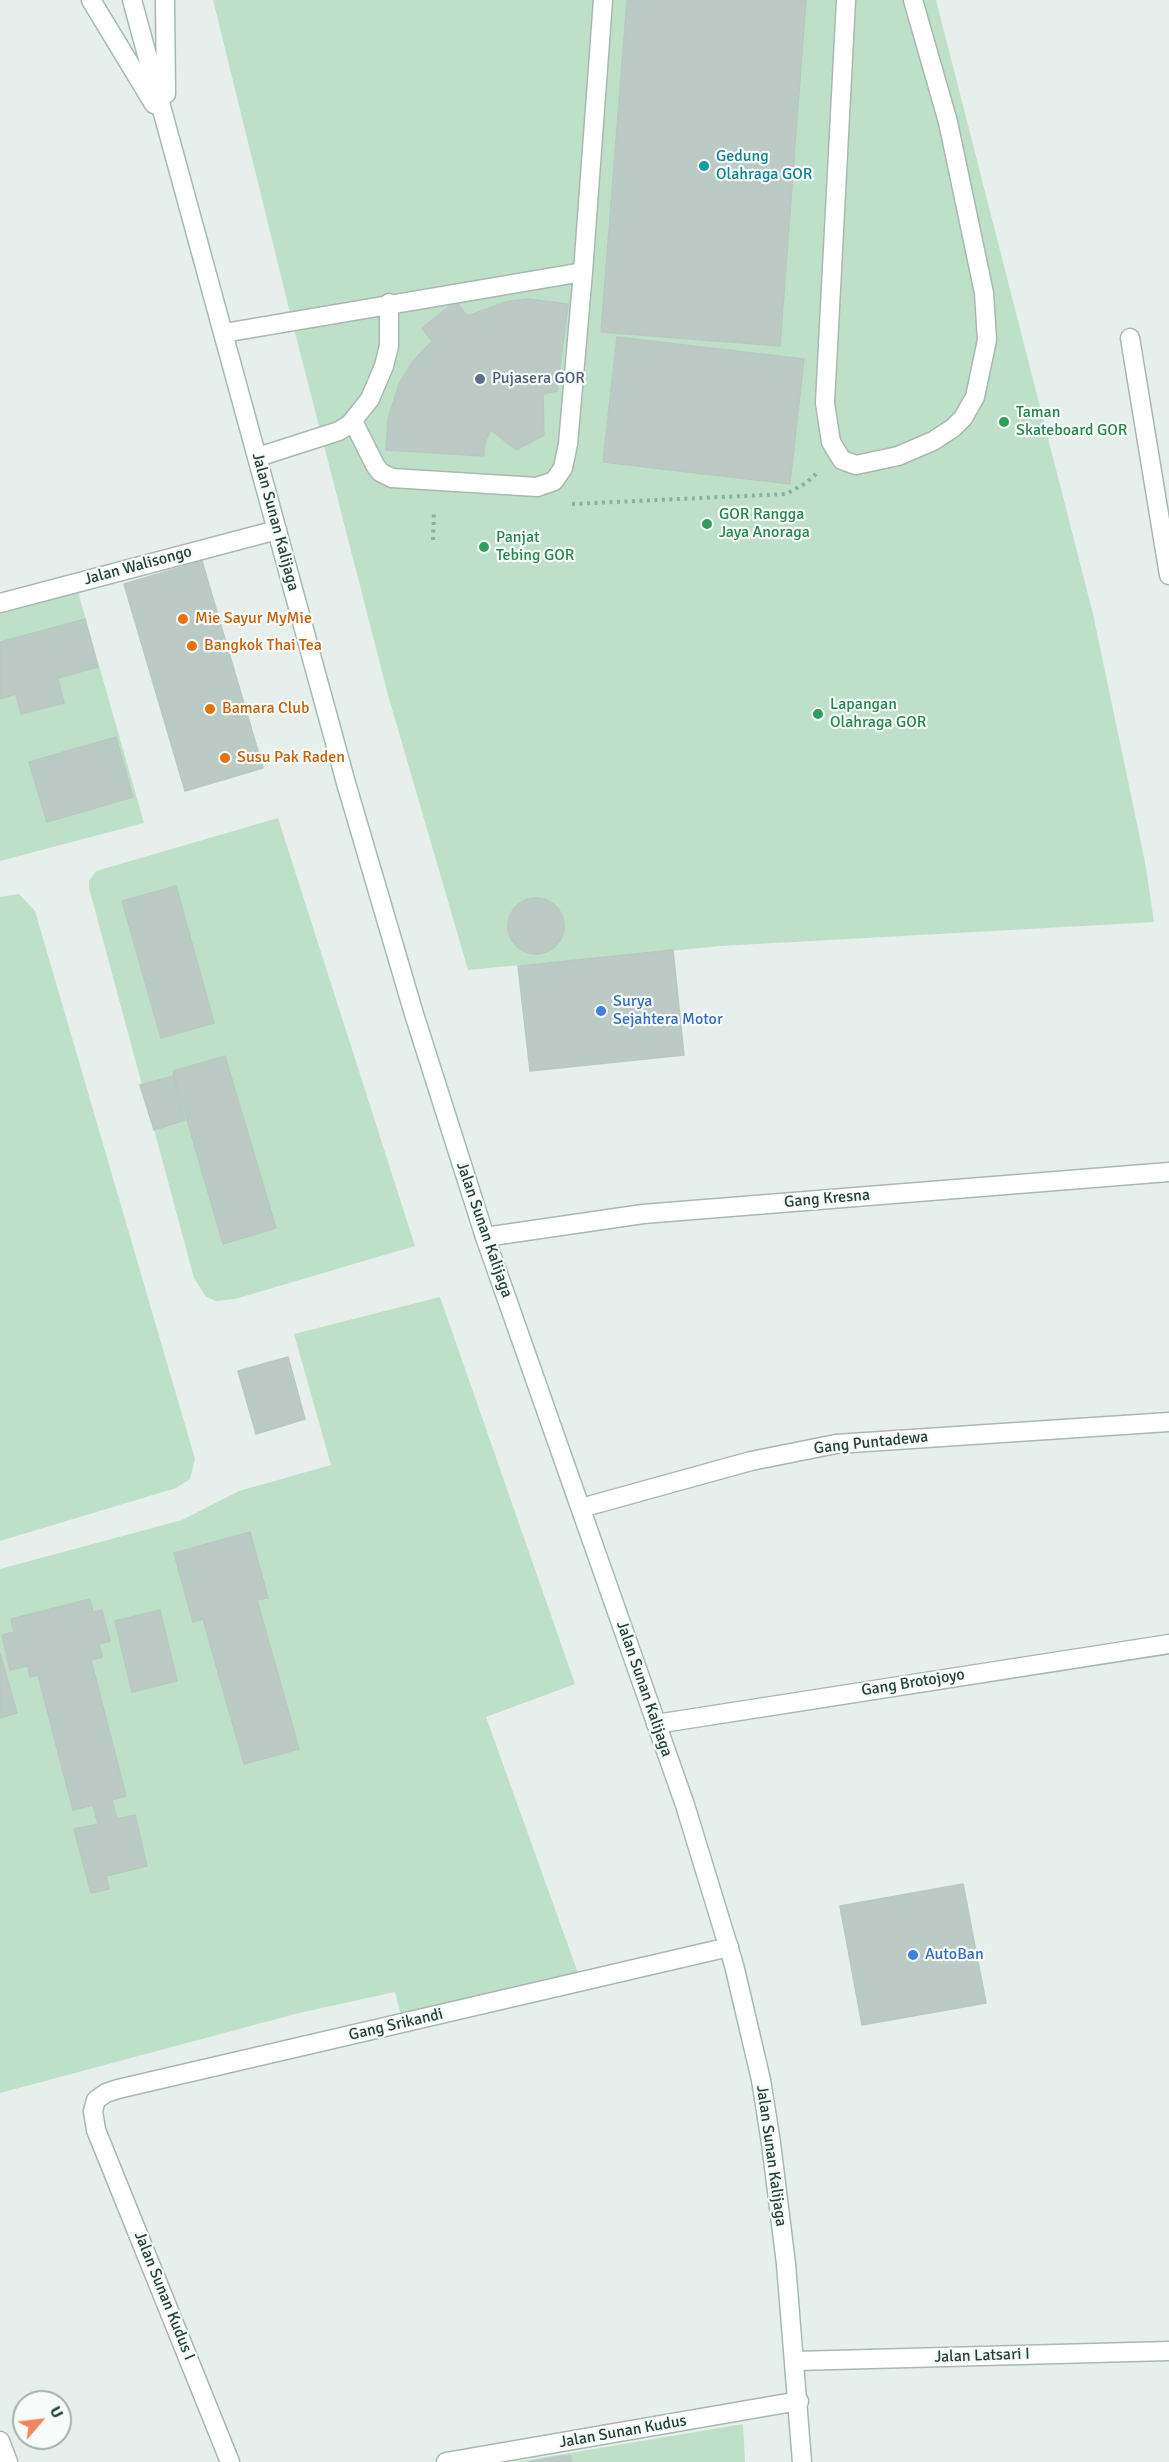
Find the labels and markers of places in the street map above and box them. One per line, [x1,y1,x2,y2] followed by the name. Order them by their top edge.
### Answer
[716,147,812,185] place label: Gedung Olahraga GOR
[697,159,711,173] marker: Gedung Olahraga GOR
[492,369,585,389] place label: Pujasera GOR
[473,372,487,386] marker: Pujasera GOR
[1016,403,1127,441] place label: Taman Skateboard GOR
[997,415,1011,429] marker: Taman Skateboard GOR
[719,505,810,543] place label: GOR Rangga Jaya Anoraga
[700,517,714,531] marker: GOR Rangga Jaya Anoraga
[496,528,574,566] place label: Panjat Tebing GOR
[477,540,491,554] marker: Panjat Tebing GOR
[195,609,312,629] place label: Mie Sayur MyMie
[176,612,190,626] marker: Mie Sayur MyMie
[204,636,322,656] place label: Bangkok Thai Tea
[185,639,199,653] marker: Bangkok Thai Tea
[830,695,926,733] place label: Lapangan Olahraga GOR
[222,699,309,719] place label: Bamara Club
[203,702,217,716] marker: Bamara Club
[811,707,825,721] marker: Lapangan Olahraga GOR
[237,748,345,768] place label: Susu Pak Raden
[218,751,232,765] marker: Susu Pak Raden
[613,992,723,1030] place label: Surya Sejahtera Motor
[594,1004,608,1018] marker: Surya Sejahtera Motor
[925,1945,984,1965] place label: AutoBan
[906,1948,920,1962] marker: AutoBan

